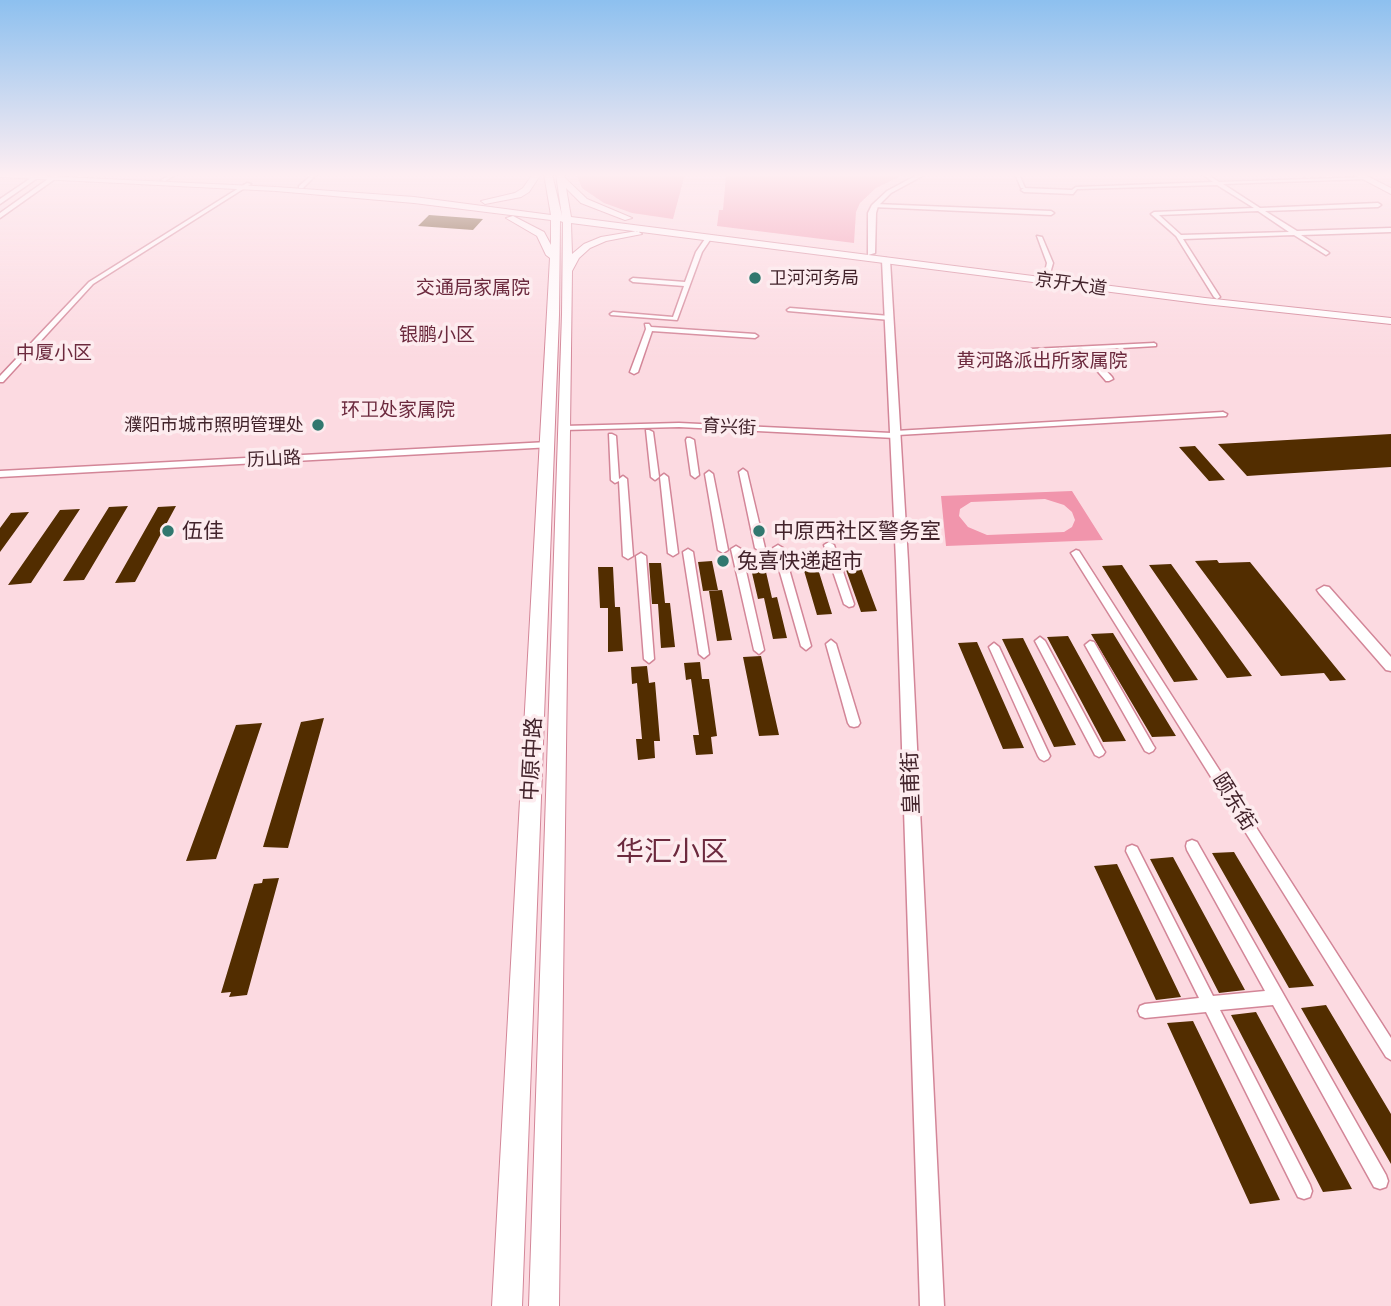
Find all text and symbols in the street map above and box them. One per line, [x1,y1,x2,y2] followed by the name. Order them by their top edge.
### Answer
[769,267,859,289] place label: 卫河河务局
[1034,268,1108,300] street label: 京开大道
[747,270,763,286] marker: 卫河河务局
[416,277,530,299] district label: 交通局家属院
[399,324,475,346] district label: 银鹏小区
[16,342,92,364] district label: 中厦小区
[957,350,1127,372] district label: 黄河路派出所家属院
[341,399,455,421] district label: 环卫处家属院
[124,414,304,436] place label: 濮阳市城市照明管理处
[701,415,757,439] street label: 育兴街
[310,417,326,433] marker: 濮阳市城市照明管理处
[246,447,302,471] street label: 历山路
[182,518,224,544] place label: 伍佳
[773,518,941,544] place label: 中原西社区警务室
[160,523,176,539] marker: 伍佳
[751,523,767,539] marker: 中原西社区警务室
[737,548,863,574] place label: 兔喜快递超市
[715,553,731,569] marker: 兔喜快递超市
[517,716,547,802] street label: 中原中路
[897,751,925,815] street label: 皇甫街
[1207,769,1261,835] street label: 颐东街
[616,835,728,869] district label: 华汇小区

